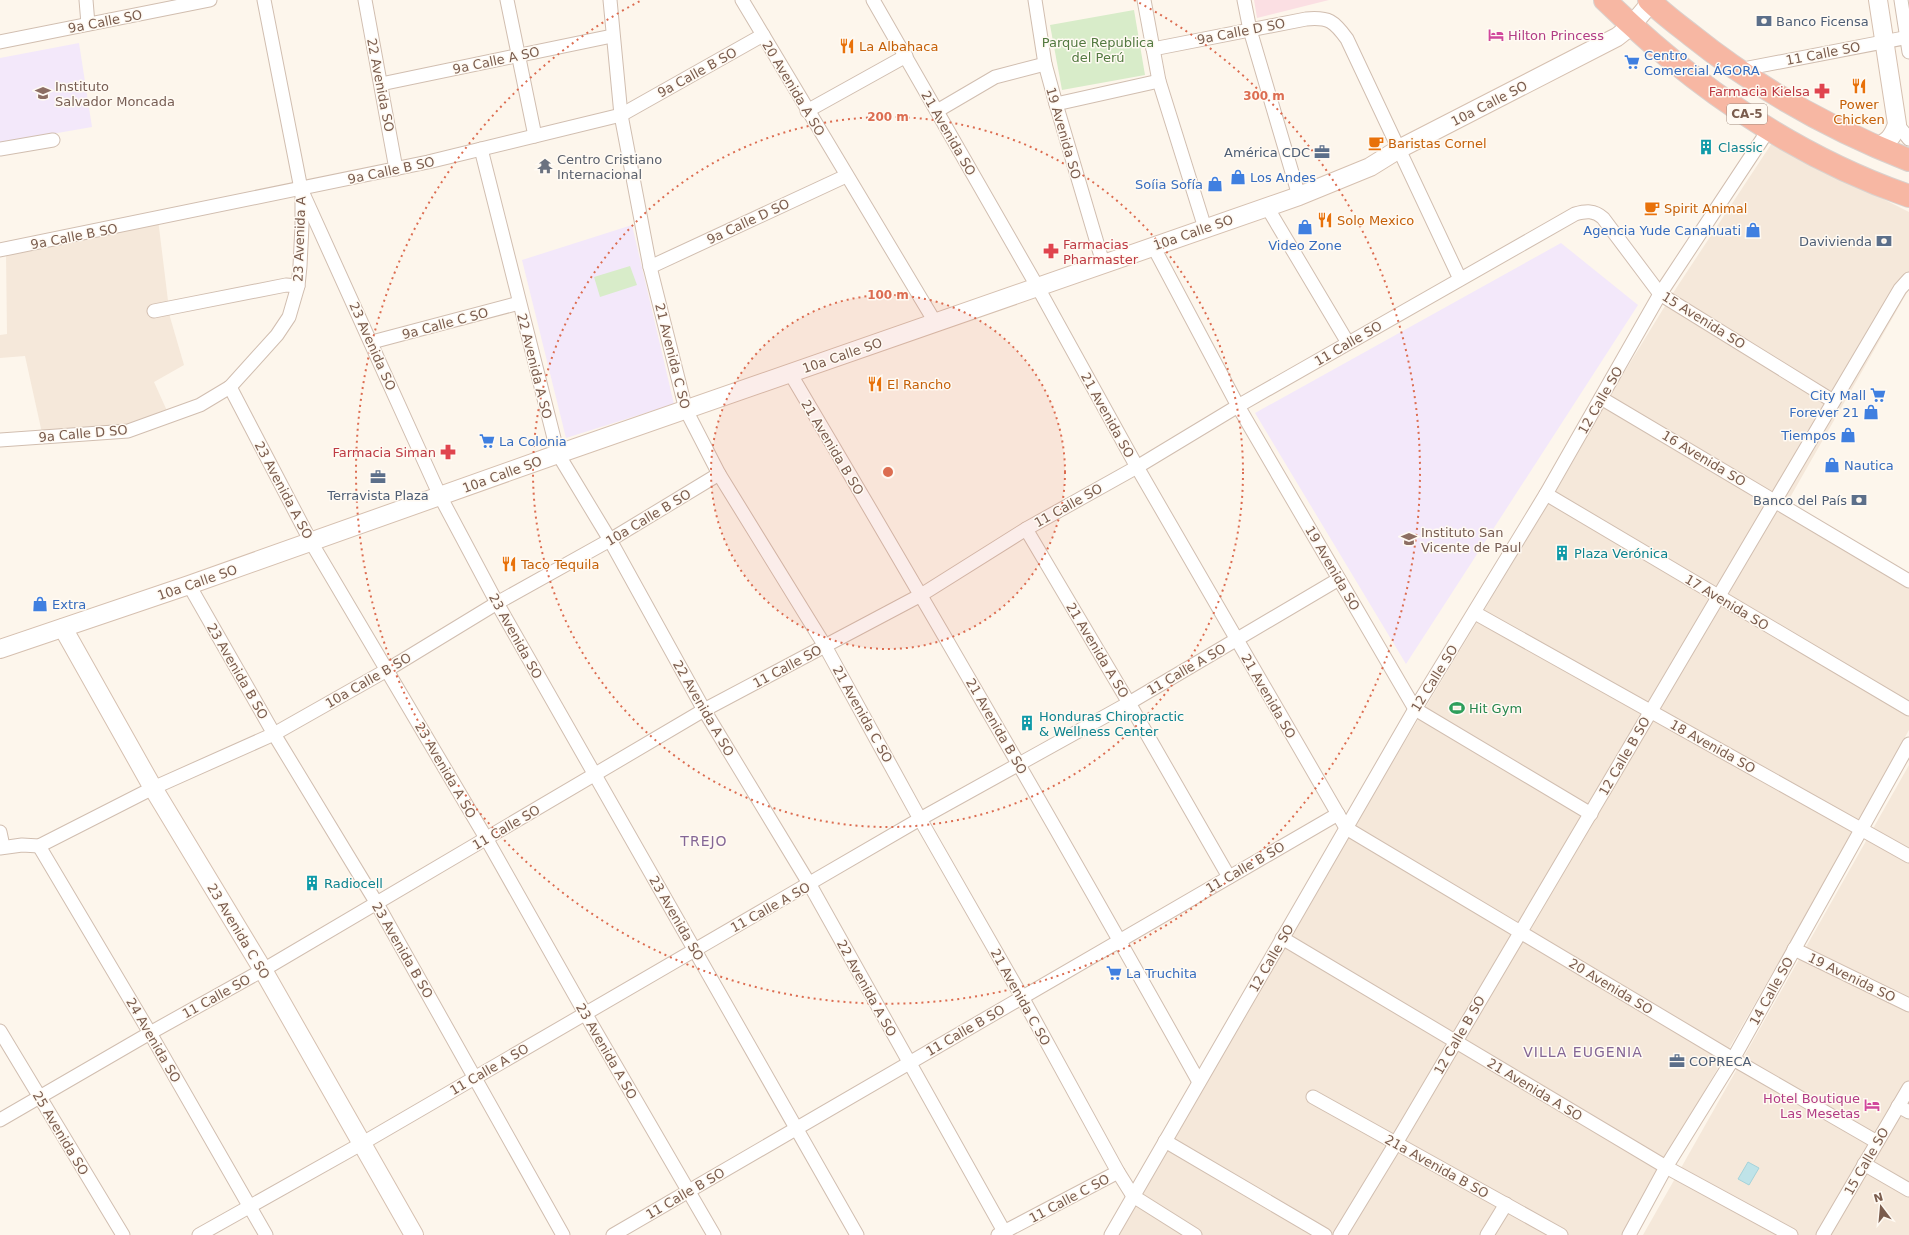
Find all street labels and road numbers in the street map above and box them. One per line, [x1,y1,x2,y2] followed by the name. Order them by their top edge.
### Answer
[67,7,143,36] street label: 9a Calle SO
[1196,16,1286,47] street label: 9a Calle D SO
[364,37,397,133] street label: 22 Avenida SO
[759,38,828,139] street label: 20 Avenida A SO
[1785,39,1862,68] street label: 11 Calle SO
[451,44,541,77] street label: 9a Calle A SO
[655,44,739,100] street label: 9a Calle B SO
[1449,78,1530,129] street label: 10a Calle SO
[1043,85,1084,181] street label: 19 Avenida SO
[918,88,979,178] street label: 21 Avenida SO
[1727,104,1767,124] road number: CA-5
[346,154,436,187] street label: 9a Calle B SO
[291,196,308,282] street label: 23 Avenida A
[705,196,792,247] street label: 9a Calle D SO
[1151,212,1235,253] street label: 10a Calle SO
[29,221,119,252] street label: 9a Calle B SO
[1659,289,1748,352] street label: 15 Avenida SO
[346,300,399,393] street label: 23 Avenida SO
[652,302,693,411] street label: 21 Avenida C SO
[400,305,490,342] street label: 9a Calle C SO
[514,312,555,420] street label: 22 Avenida A SO
[1312,318,1385,369] street label: 11 Calle SO
[800,335,884,376] street label: 10a Calle SO
[1575,364,1626,437] street label: 12 Calle SO
[1078,370,1137,461] street label: 21 Avenida SO
[798,397,867,498] street label: 21 Avenida B SO
[38,422,128,445] street label: 9a Calle D SO
[1659,427,1748,489] street label: 16 Avenida SO
[252,439,316,542] street label: 23 Avenida A SO
[460,453,544,496] street label: 10a Calle SO
[1032,481,1105,530] street label: 11 Calle SO
[603,486,694,549] street label: 10a Calle B SO
[1302,523,1363,613] street label: 19 Avenida SO
[155,562,239,603] street label: 10a Calle SO
[1682,571,1771,633] street label: 17 Avenida SO
[486,591,545,682] street label: 23 Avenida SO
[1063,600,1132,701] street label: 21 Avenida A SO
[204,621,271,722] street label: 23 Avenida B SO
[1144,641,1228,698] street label: 11 Calle A SO
[750,642,824,691] street label: 11 Calle SO
[1408,642,1461,714] street label: 12 Calle SO
[323,650,414,711] street label: 10a Calle B SO
[1238,651,1299,741] street label: 21 Avenida SO
[670,658,737,759] street label: 22 Avenida A SO
[830,663,895,765] street label: 21 Avenida C SO
[963,676,1030,777] street label: 21 Avenida B SO
[1596,714,1653,798] street label: 12 Calle B SO
[1667,717,1758,776] street label: 18 Avenida SO
[412,720,479,821] street label: 23 Avenida A SO
[470,802,543,853] street label: 11 Calle SO
[1203,839,1287,896] street label: 11 Calle B SO
[646,873,707,963] street label: 23 Avenida SO
[728,879,813,935] street label: 11 Calle A SO
[204,881,273,982] street label: 23 Avenida C SO
[369,900,436,1001] street label: 23 Avenida B SO
[1246,922,1297,995] street label: 12 Calle SO
[834,937,899,1039] street label: 22 Avenida A SO
[988,946,1053,1048] street label: 21 Avenida C SO
[1806,950,1898,1005] street label: 19 Avenida SO
[1566,955,1655,1017] street label: 20 Avenida SO
[1747,955,1796,1028] street label: 14 Calle SO
[180,972,253,1021] street label: 11 Calle SO
[1431,993,1488,1077] street label: 12 Calle B SO
[123,995,184,1085] street label: 24 Avenida SO
[573,1001,640,1102] street label: 23 Avenida A SO
[923,1002,1007,1059] street label: 11 Calle B SO
[447,1041,531,1098] street label: 11 Calle A SO
[1484,1055,1585,1124] street label: 21 Avenida A SO
[30,1089,92,1178] street label: 25 Avenida SO
[1841,1125,1892,1198] street label: 15 Calle SO
[1382,1132,1491,1201] street label: 21a Avenida B SO
[643,1165,727,1222] street label: 11 Calle B SO
[1027,1171,1112,1226] street label: 11 Calle C SO

